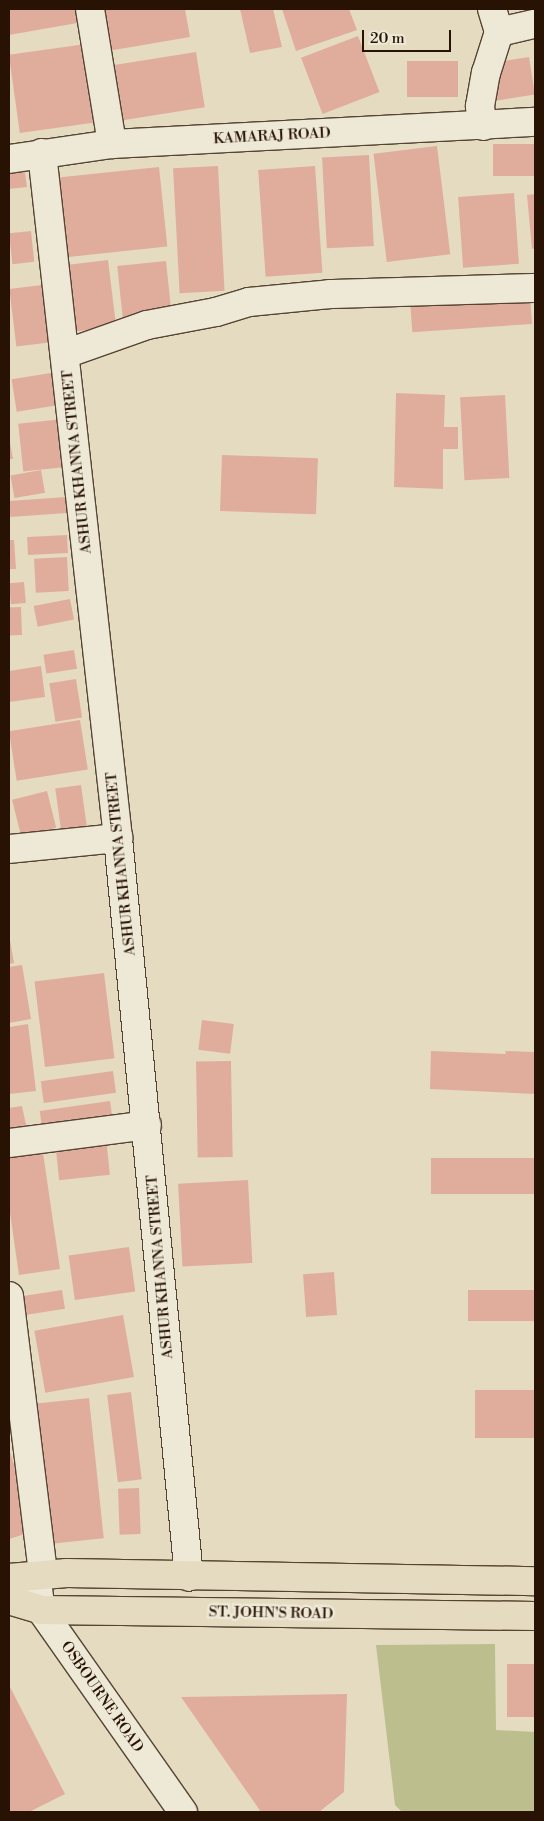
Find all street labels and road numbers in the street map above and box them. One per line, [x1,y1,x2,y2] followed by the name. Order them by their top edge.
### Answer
[213,124,331,148] street label: KAMARAJ ROAD
[58,369,96,555] street label: ASHUR KHANNA STREET
[102,771,140,957] street label: ASHUR KHANNA STREET
[143,1174,177,1360] street label: ASHUR KHANNA STREET
[208,1603,334,1623] street label: ST. JOHN'S ROAD
[57,1638,147,1756] street label: OSBOURNE ROAD

